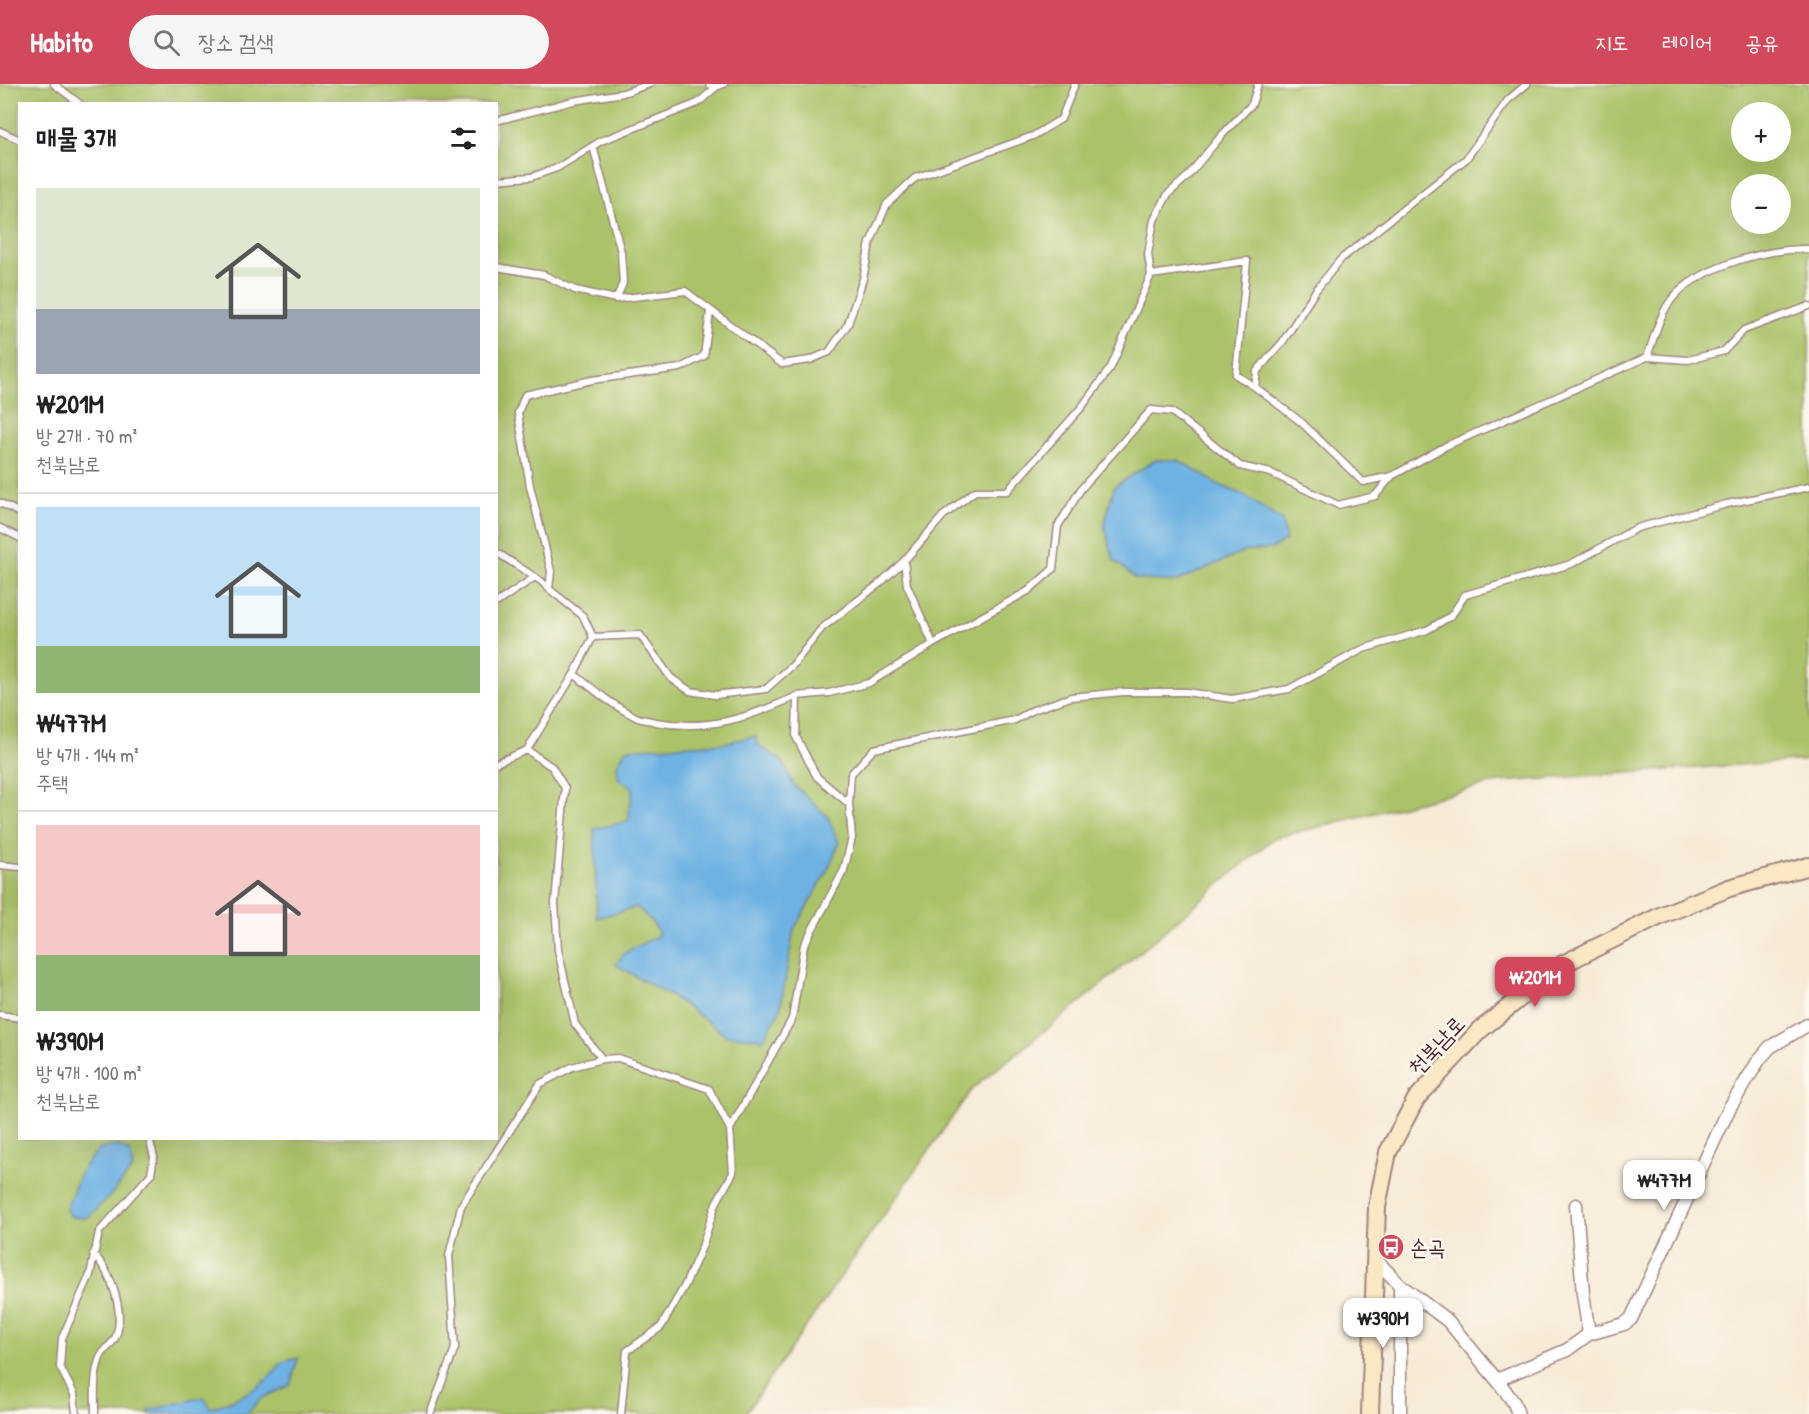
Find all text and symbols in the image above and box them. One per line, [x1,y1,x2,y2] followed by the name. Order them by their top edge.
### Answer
[129,15,549,69] search box
[30,23,93,61] text: Habito
[150,26,183,59] icon: search
[198,27,274,57] text: 장소 검색
[1595,28,1629,57] text: 지도
[1662,28,1712,57] text: 레이어
[1745,28,1779,57] text: 공유
[1731,102,1791,234] map controls
[1731,102,1791,162] button: +
[36,120,116,155] text: 매물 3개
[447,122,480,155] icon: filters
[1731,174,1791,234] button: −
[204,227,312,335] icon: home
[36,386,104,421] text: ₩201M
[36,422,137,449] text: 방 2개 · 70 m²
[36,450,100,477] text: 천북남로
[204,546,312,654] icon: home
[36,705,106,740] text: ₩477M
[36,741,139,768] text: 방 4개 · 144 m²
[36,769,68,796] text: 주택
[204,864,312,972] icon: home
[1493,957,1577,1008] pin: ₩201M
[1509,963,1561,990] text: ₩201M
[1401,1009,1471,1081] street label: 천북남로
[36,1023,104,1058] text: ₩390M
[36,1059,141,1086] text: 방 4개 · 100 m²
[36,1087,100,1114] text: 천북남로
[1622,1160,1706,1211] pin: ₩477M
[1637,1166,1691,1193] text: ₩477M
[1376,1232,1406,1262] bus stop icon: 손곡
[1410,1232,1445,1262] place label: 손곡
[1341,1298,1425,1349] pin: ₩390M
[1357,1304,1409,1331] text: ₩390M

